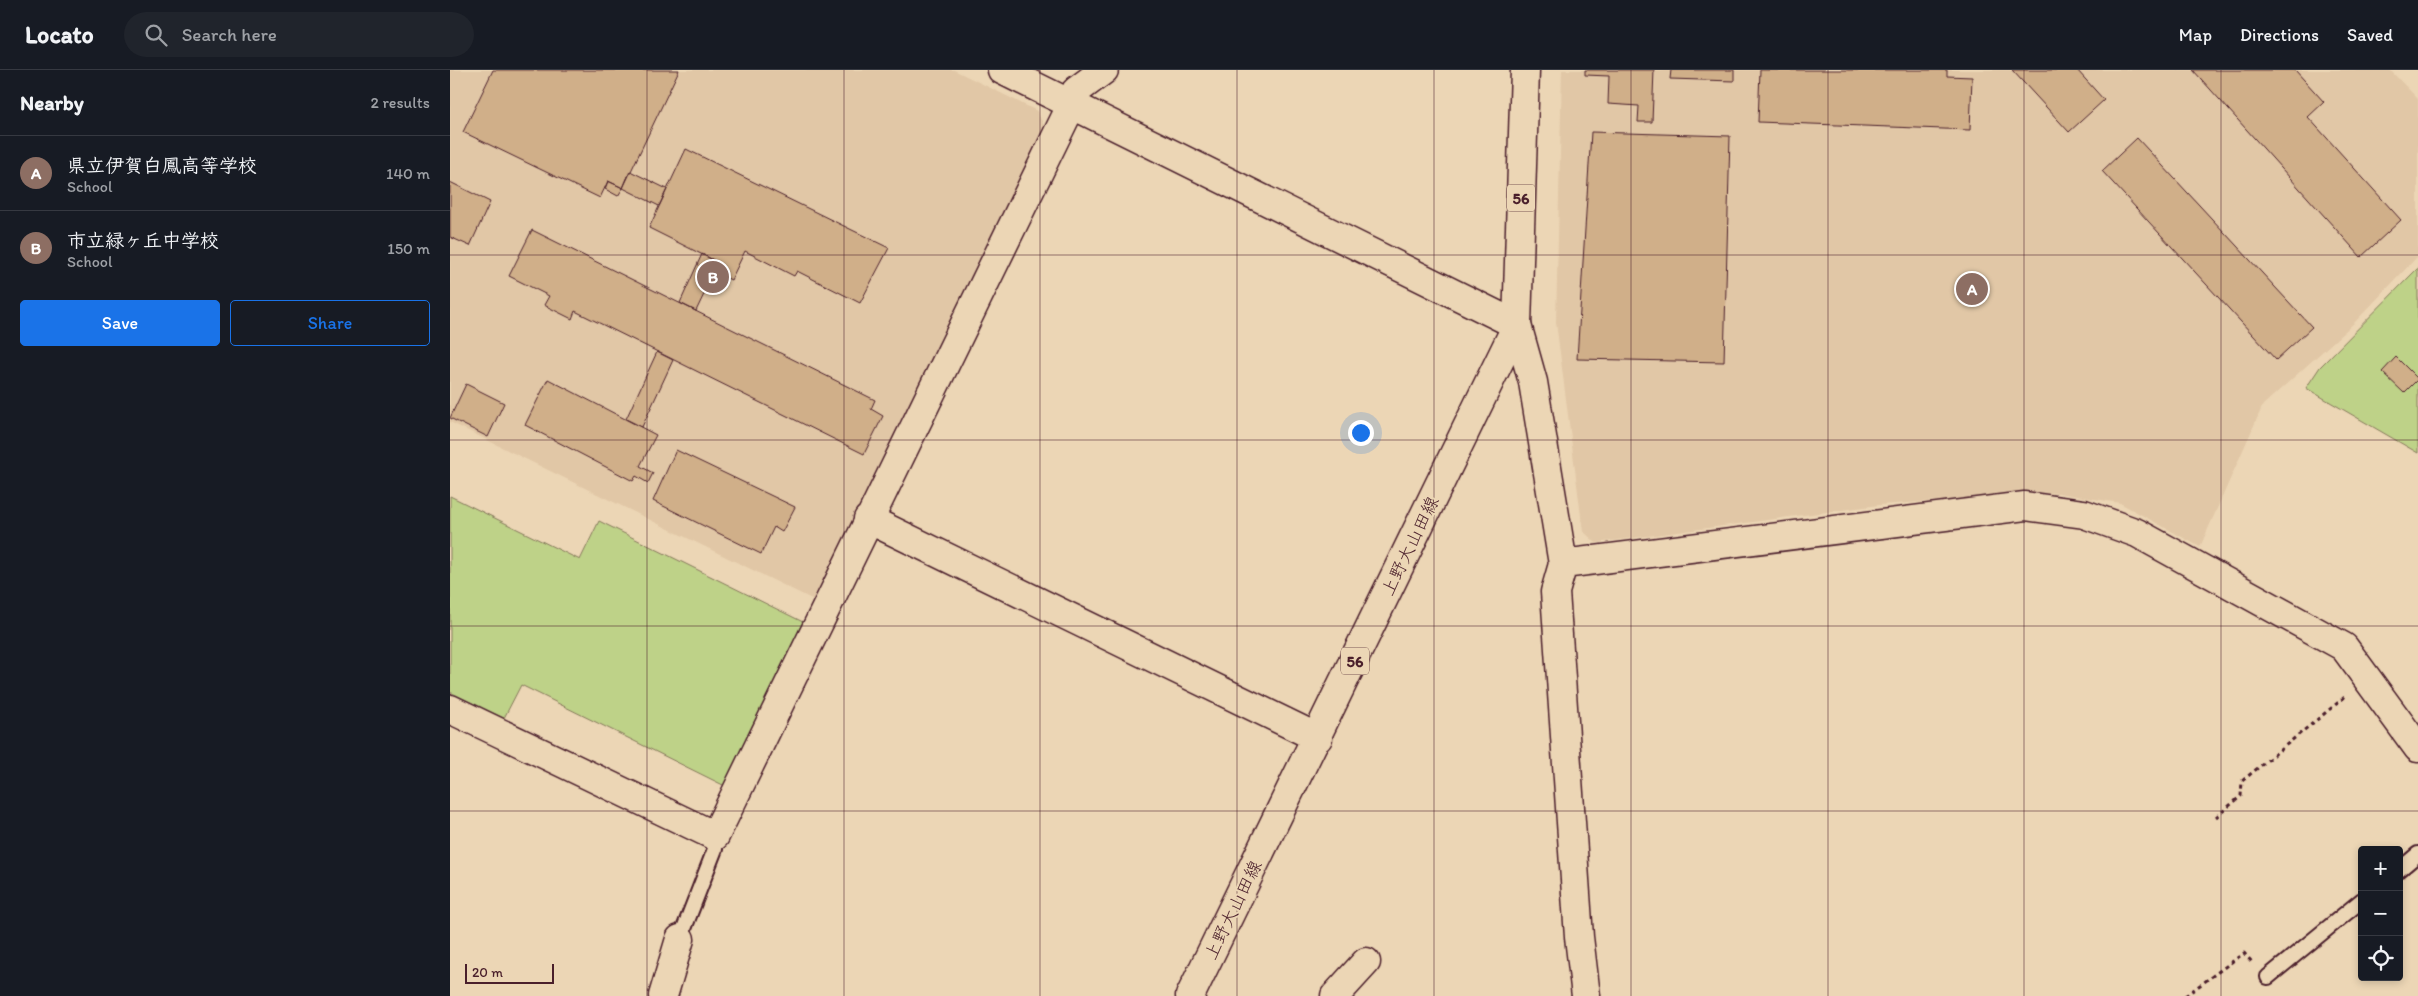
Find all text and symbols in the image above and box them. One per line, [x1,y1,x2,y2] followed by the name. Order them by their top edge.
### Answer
[124,12,474,57] search box
[25,20,94,49] text: Locato
[142,21,170,49] icon: search
[182,23,277,46] text: Search here
[2179,24,2212,46] text: Map
[2240,24,2319,46] text: Directions
[2347,24,2393,46] text: Saved
[20,90,84,115] text: Nearby
[370,93,430,112] text: 2 results
[67,154,257,177] text: 県立伊賀白鳳高等学校
[31,164,41,183] text: A
[386,164,430,183] text: 140 m
[67,177,113,196] text: School
[1507,185,1535,212] road number: 56
[67,229,219,252] text: 市立緑ヶ丘中学校
[31,239,41,258] text: B
[387,239,430,258] text: 150 m
[67,252,113,271] text: School
[697,258,729,296] pin: B
[1956,270,1988,308] pin: A
[20,300,220,346] button: Save
[230,300,430,346] button: Share
[1348,420,1374,446] your location
[1376,493,1444,599] street label: 上野大山田線
[1341,648,1369,674] road number: 56
[2358,846,2403,981] map controls
[2358,846,2403,891] button: +
[1199,857,1267,963] street label: 上野大山田線
[2358,891,2403,936] button: −
[2358,936,2403,981] button: locate
[465,961,554,984] scale bar
[472,964,503,981] text: 20 m

